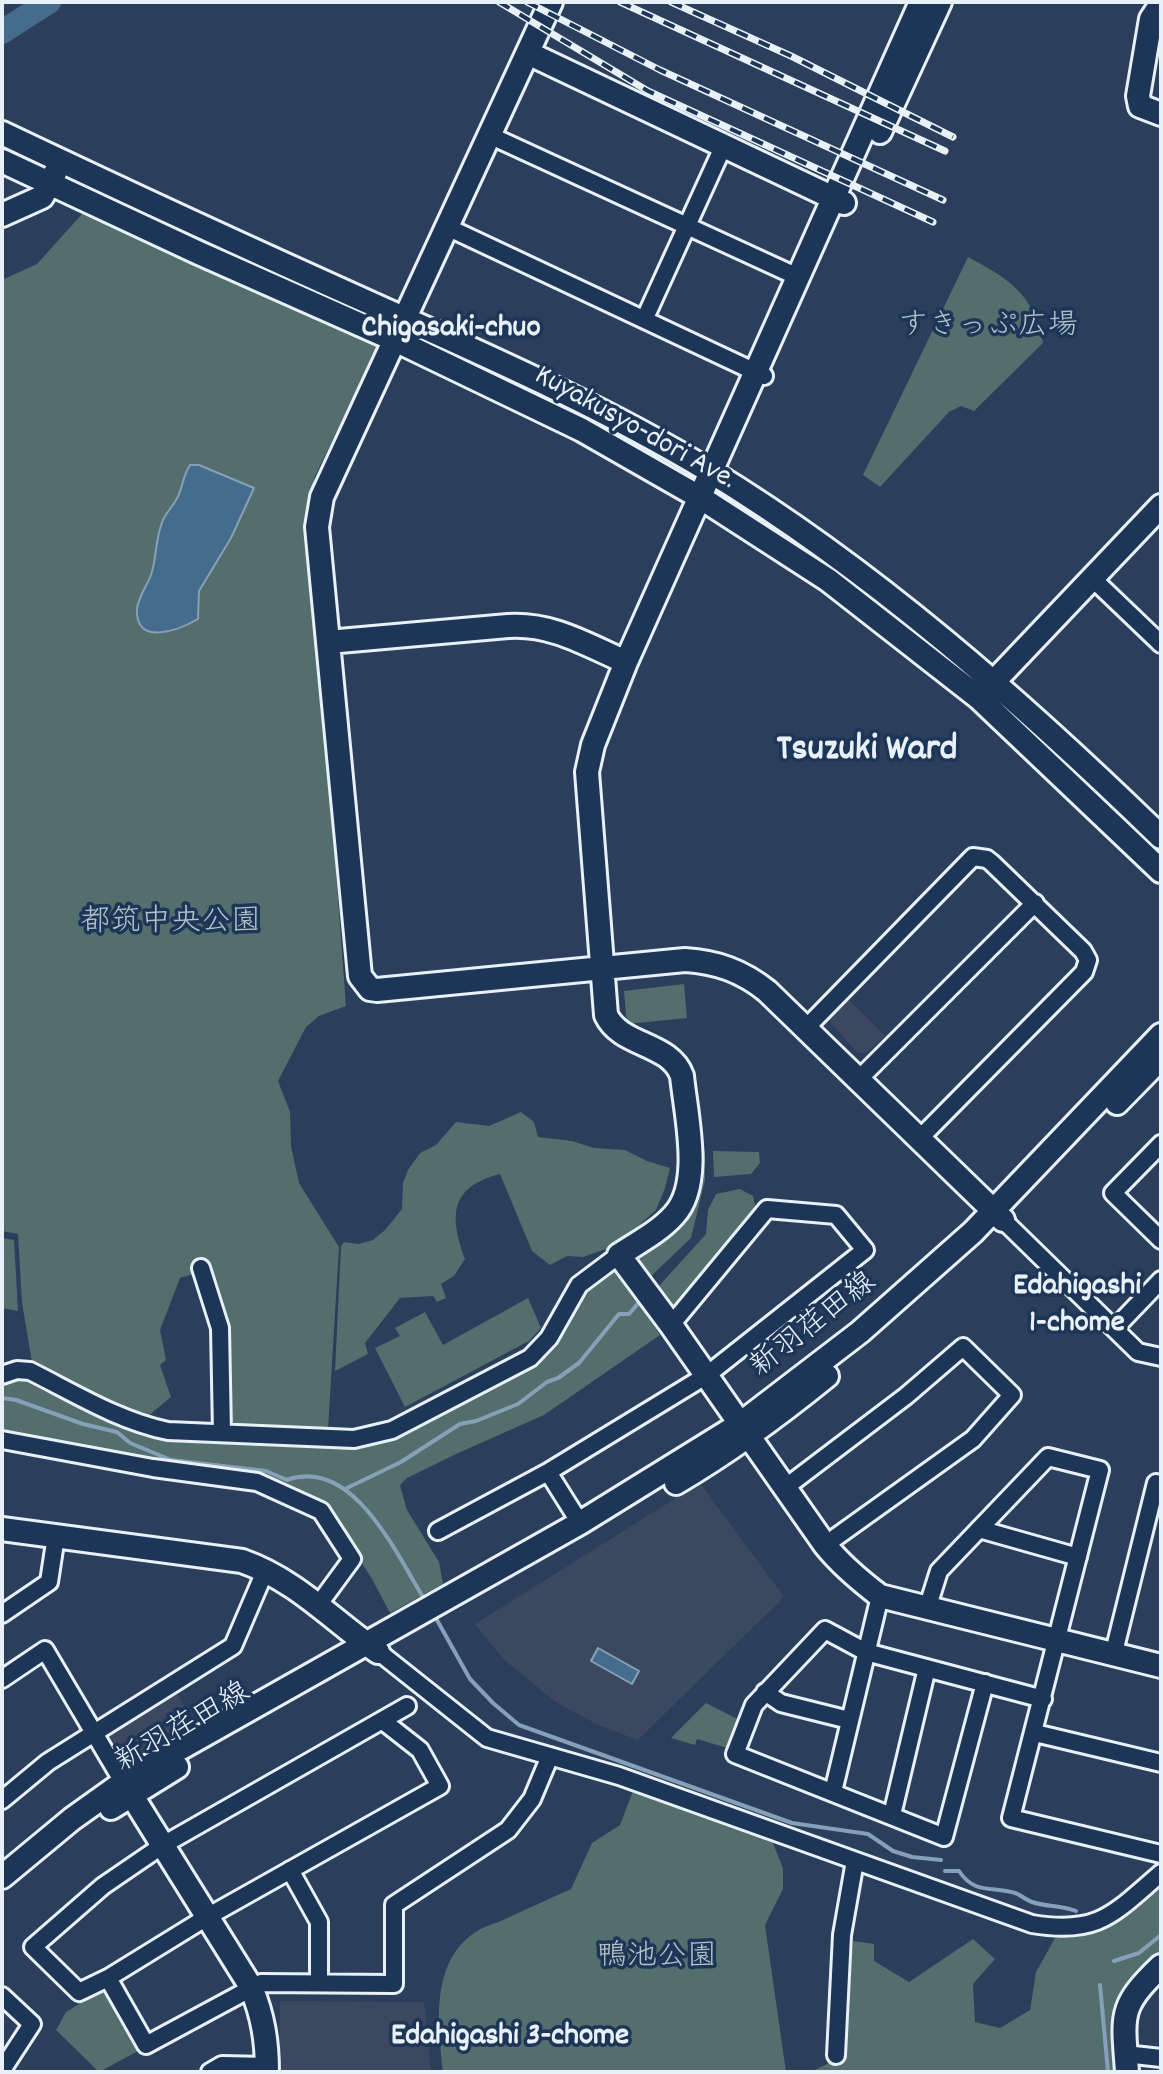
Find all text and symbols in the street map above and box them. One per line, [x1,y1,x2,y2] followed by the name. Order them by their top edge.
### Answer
[898,311,1078,347] park label: すきっぷ広場
[361,312,541,350] district label: Chigasaki-chuo
[527,360,741,500] street label: Kuyakusyo-dori Ave.
[776,730,958,776] district label: Tsuzuki Ward
[81,907,261,943] park label: 都筑中央公園
[745,1267,885,1387] street label: 新羽荏田線
[1013,1270,1141,1345] district label: Edahigashi 1-chome
[110,1677,258,1783] street label: 新羽荏田線
[597,1942,717,1978] park label: 鴨池公園
[391,2020,629,2058] district label: Edahigashi 3-chome

